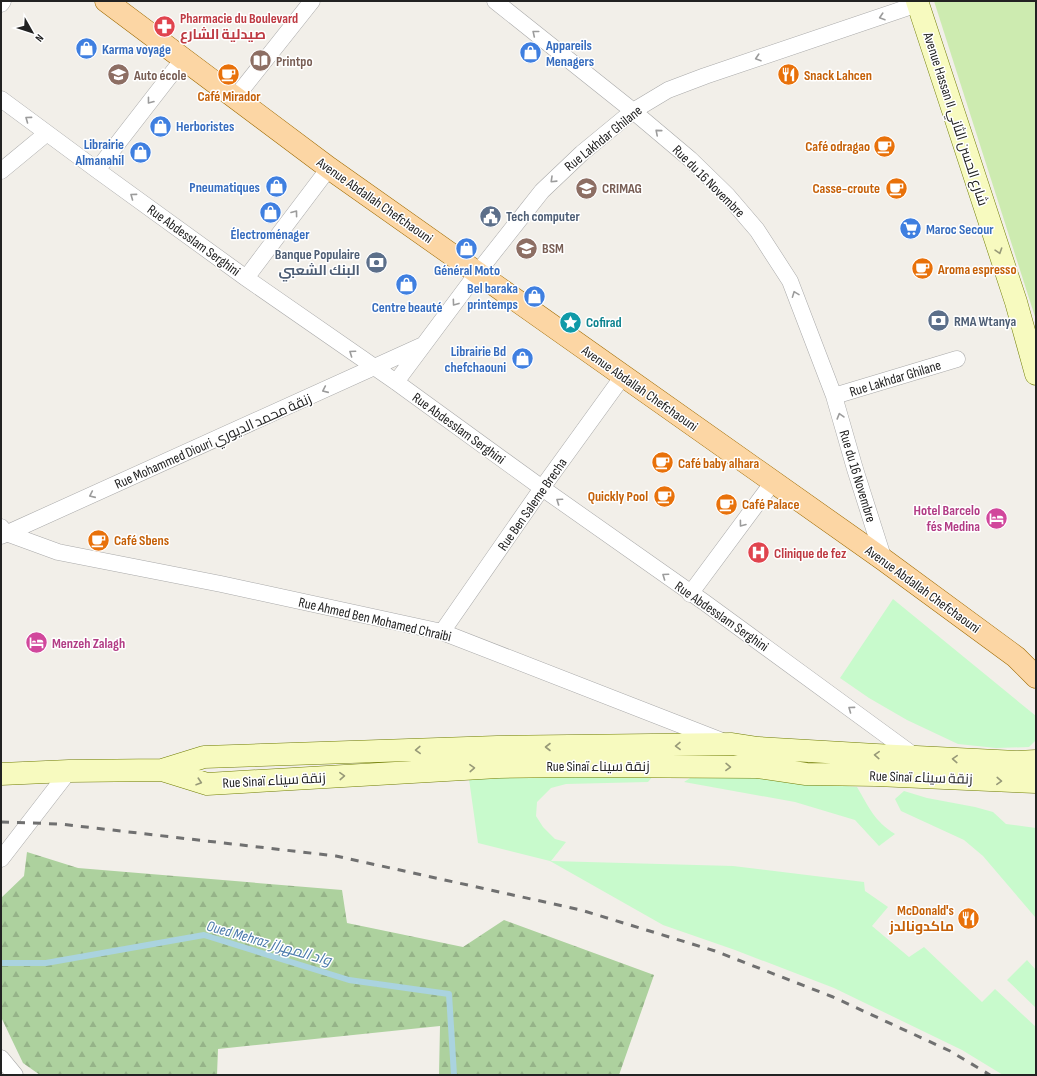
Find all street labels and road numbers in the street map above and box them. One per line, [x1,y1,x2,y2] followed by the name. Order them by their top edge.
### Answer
[916,29,992,209] street label: Avenue Hassan II شارع الحسن الثاني
[561,102,645,175] street label: Rue Lakhdar Ghilane
[669,142,748,221] street label: Rue du 16 Novembre
[313,153,436,247] street label: Avenue Abdallah Chefchaouni
[144,201,244,280] street label: Rue Abdesslam Serghini
[578,341,701,435] street label: Avenue Abdallah Chefchaouni
[847,356,943,400] street label: Rue Lakhdar Ghilane
[409,389,509,468] street label: Rue Abdesslam Serghini
[112,390,316,495] street label: Rue Mohammed Diouri زنقة محمد الديوري
[835,428,880,524] street label: Rue du 16 Novembre
[494,455,571,554] street label: Rue Ben Saleme Brecha
[861,541,983,637] street label: Avenue Abdallah Chefchaouni
[671,578,772,655] street label: Rue Abdesslam Serghini
[297,594,453,645] street label: Rue Ahmed Ben Mohamed Chraibi
[546,758,650,775] street label: Rue Sinaï زنقة سيناء
[869,767,973,788] street label: Rue Sinaï زنقة سيناء
[222,769,326,792] street label: Rue Sinaï زنقة سيناء

